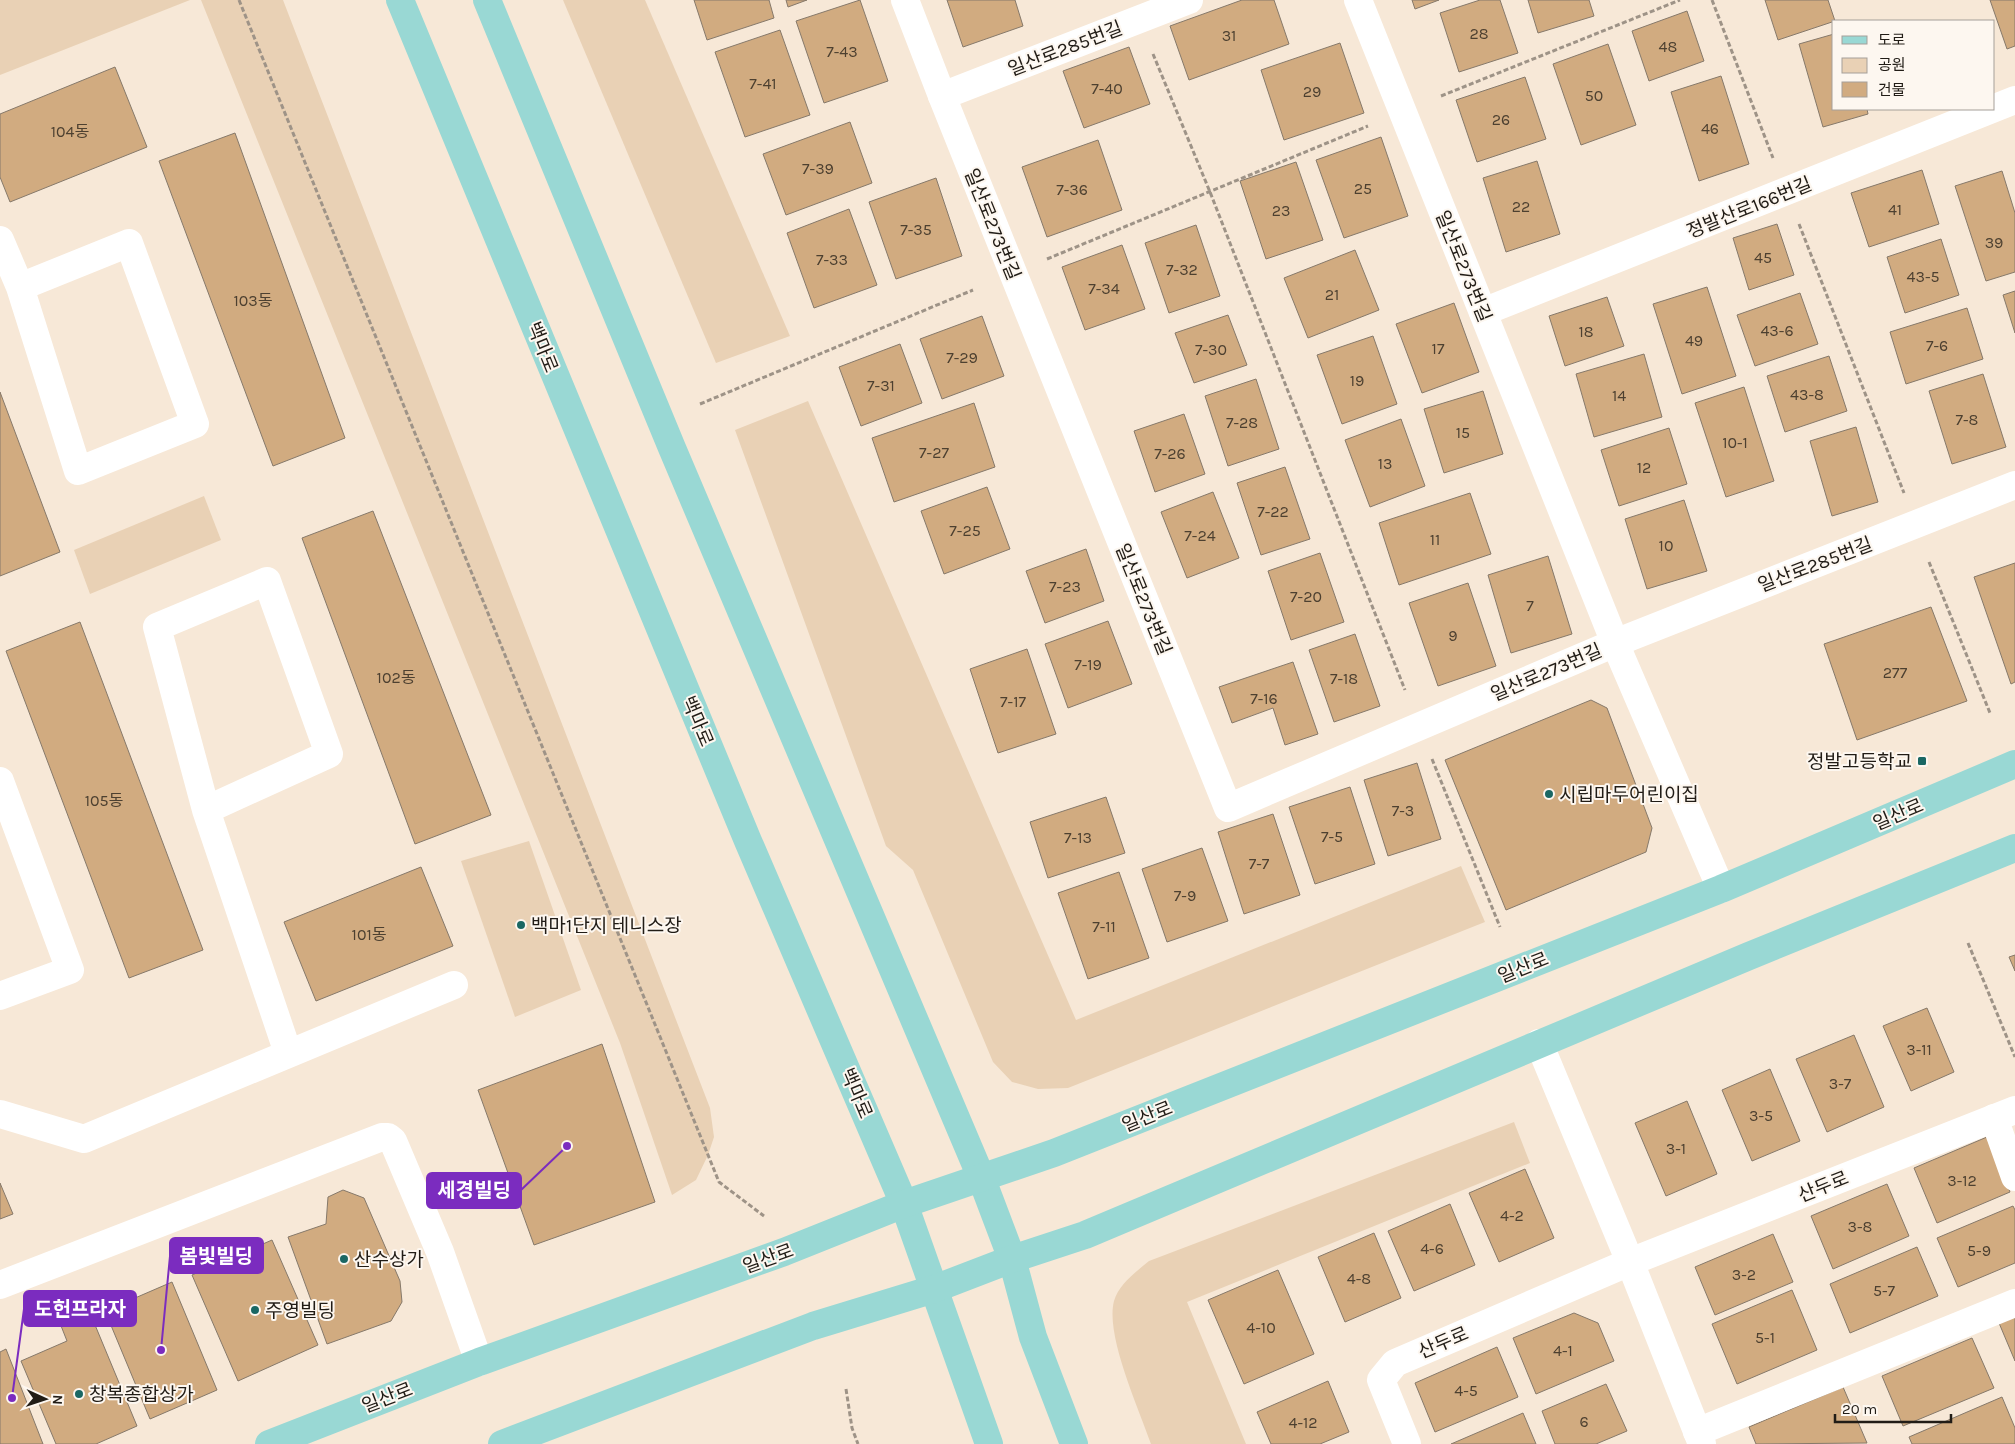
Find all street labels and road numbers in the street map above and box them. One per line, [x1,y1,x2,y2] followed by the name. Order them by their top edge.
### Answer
[1005,17,1126,81] street label: 일산로285번길
[960,165,1024,283] street label: 일산로273번길
[1684,173,1815,243] street label: 정발산로166번길
[1431,207,1495,325] street label: 일산로273번길
[522,319,562,376] street label: 백마로
[1755,533,1876,597] street label: 일산로285번길
[1111,540,1175,658] street label: 일산로273번길
[1488,640,1605,706] street label: 일산로273번길
[677,693,717,750] street label: 백마로
[1870,795,1927,835] street label: 일산로
[1495,948,1552,988] street label: 일산로
[836,1065,876,1122] street label: 백마로
[1119,1097,1176,1137] street label: 일산로
[1795,1167,1852,1207] street label: 산두로
[740,1240,797,1278] street label: 일산로
[1415,1323,1472,1363] street label: 산두로
[359,1378,416,1418] street label: 일산로

